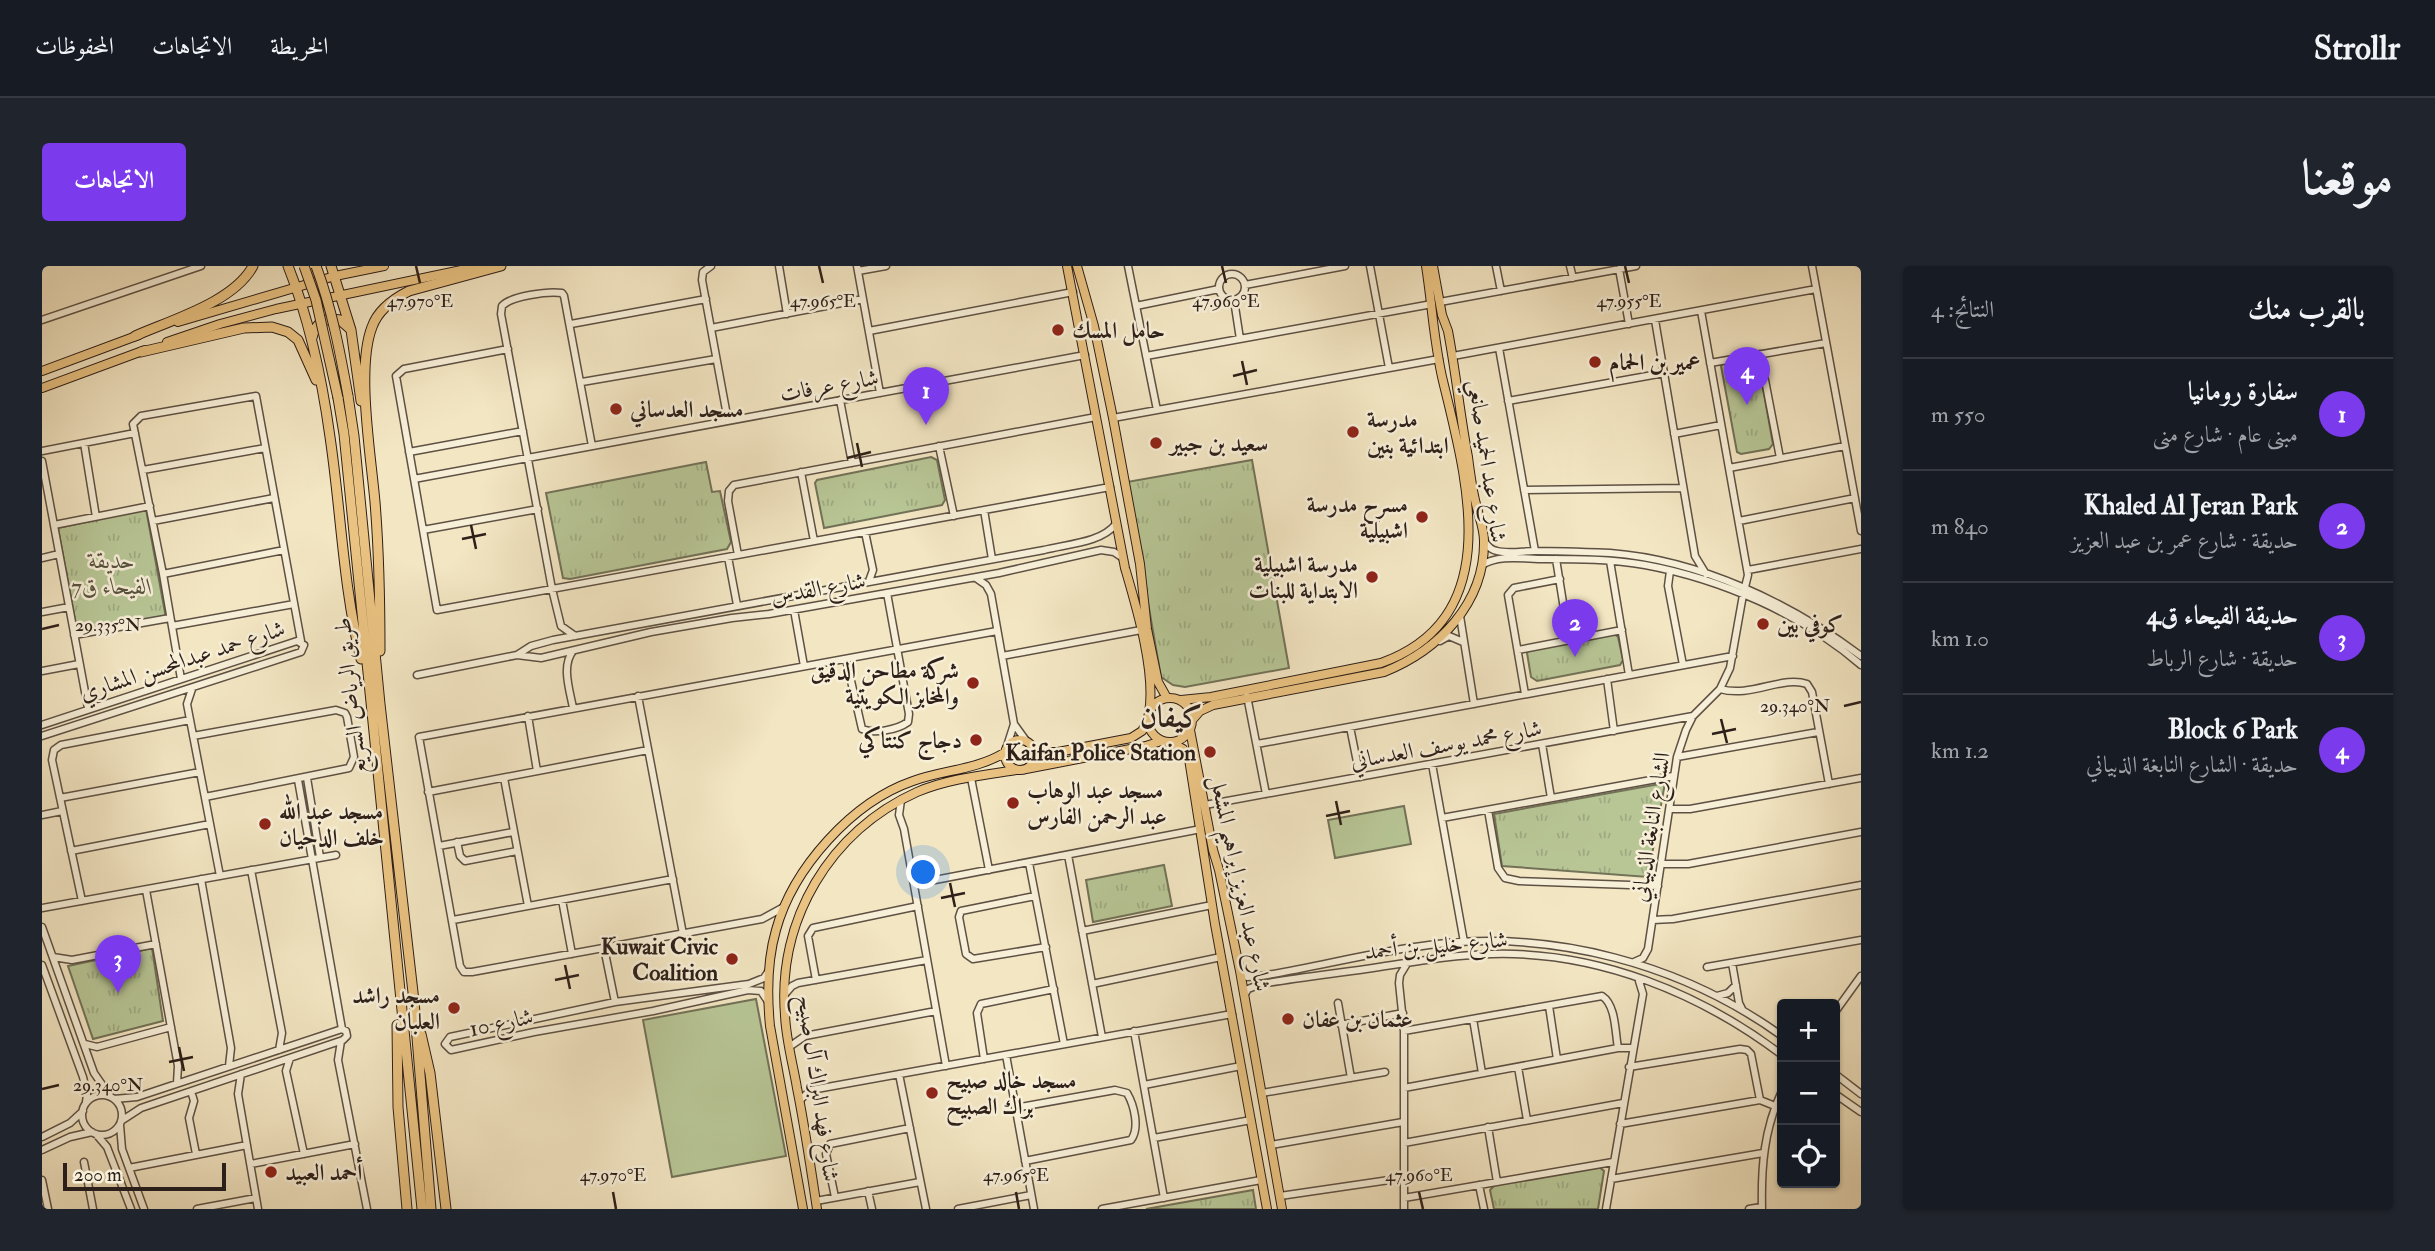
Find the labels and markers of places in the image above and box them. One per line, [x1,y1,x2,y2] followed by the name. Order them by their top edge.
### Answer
[1072,316,1165,347] place label: حامل المسك
[1050,322,1066,338] marker: حامل المسك
[1724,347,1770,405] pin: 4
[1609,348,1700,383] place label: عمير بن الحمام
[1587,354,1603,370] marker: عمير بن الحمام
[903,367,949,425] pin: 1
[629,395,743,428] place label: مسجد العدساني
[608,401,624,417] marker: مسجد العدساني
[1367,405,1449,460] place label: مدرسة ابتدائية بنين
[1345,424,1361,440] marker: مدرسة ابتدائية بنين
[1167,429,1268,458] place label: سعيد بن جبير
[1148,435,1164,451] marker: سعيد بن جبير
[1307,490,1408,545] place label: مسرح مدرسة اشبيلية
[1414,509,1430,525] marker: مسرح مدرسة اشبيلية
[1249,550,1358,605] place label: مدرسة اشبيلية الابتداية للبنات
[1364,569,1380,585] marker: مدرسة اشبيلية الابتداية للبنات
[1552,599,1598,657] pin: 2
[1777,610,1843,643] place label: كوفي بين
[1755,616,1771,632] marker: كوفي بين
[810,656,959,711] place label: شركة مطاحن الدقيق والمخابز الكويتية
[965,675,981,691] marker: شركة مطاحن الدقيق والمخابز الكويتية
[857,726,962,761] place label: دجاج كنتاكي
[968,732,984,748] marker: دجاج كنتاكي
[1005,738,1196,767] place label: Kaifan Police Station
[1202,744,1218,760] marker: Kaifan Police Station
[1027,776,1167,832] place label: مسجد عبد الوهاب عبد الرحمن الفارس
[279,793,384,852] place label: مسجد عبد الله خلف الدحيان
[1005,795,1021,811] marker: مسجد عبد الوهاب عبد الرحمن الفارس
[257,816,273,832] marker: مسجد عبد الله خلف الدحيان
[601,932,719,987] place label: Kuwait Civic Coalition
[95,935,141,993] pin: 3
[724,951,740,967] marker: Kuwait Civic Coalition
[352,981,440,1036] place label: مسجد راشد العلبان
[446,1000,462,1016] marker: مسجد راشد العلبان
[1302,1005,1413,1034] place label: عثمان بن عفان
[1280,1011,1296,1027] marker: عثمان بن عفان
[946,1066,1076,1127] place label: مسجد خالد صبيح براك الصبيح
[924,1085,940,1101] marker: مسجد خالد صبيح براك الصبيح
[285,1156,363,1187] place label: أحمد العبيد
[263,1164,279,1180] marker: أحمد العبيد

